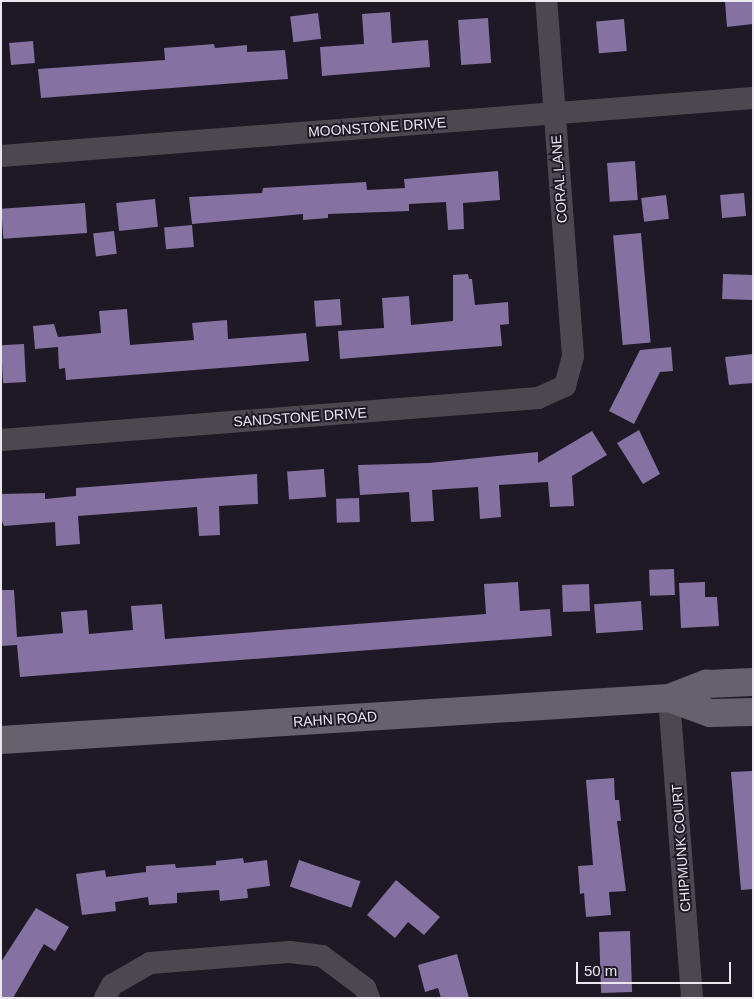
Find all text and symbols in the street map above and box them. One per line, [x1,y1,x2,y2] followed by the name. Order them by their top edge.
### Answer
[307,114,447,140] street label: MOONSTONE DRIVE
[548,134,570,224] street label: CORAL LANE
[233,404,367,430] street label: SANDSTONE DRIVE
[293,708,377,730] street label: RAHN ROAD
[668,784,694,912] street label: CHIPMUNK COURT
[579,952,734,984] scale bar
[584,962,617,979] text: 50 m

